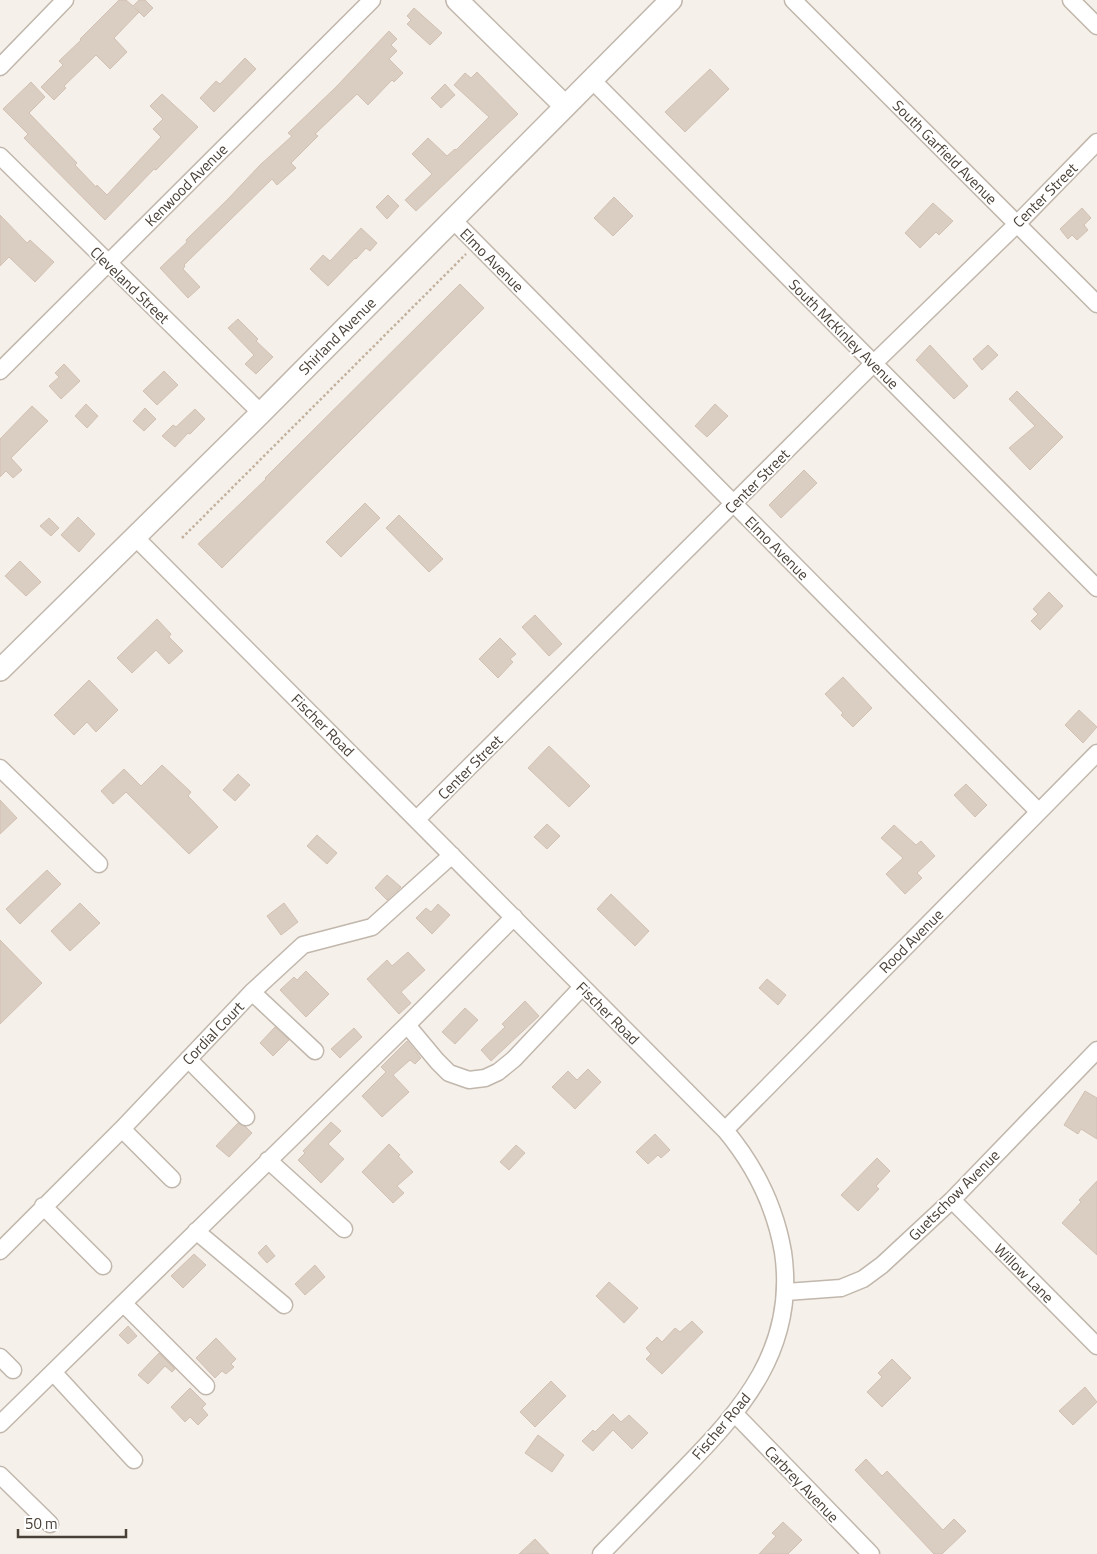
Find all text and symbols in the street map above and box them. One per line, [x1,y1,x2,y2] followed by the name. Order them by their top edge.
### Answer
[887,94,1003,210] street label: South Garfield Avenue
[139,138,233,232] street label: Kenwood Avenue
[1007,157,1083,233] street label: Center Street
[455,223,529,297] street label: Elmo Avenue
[85,241,175,329] street label: Cleveland Street
[784,274,904,394] street label: South McKinley Avenue
[293,292,381,380] street label: Shirland Avenue
[719,443,795,519] street label: Center Street
[740,511,814,585] street label: Elmo Avenue
[286,688,360,762] street label: Fischer Road
[432,729,508,805] street label: Center Street
[873,903,949,979] street label: Rood Avenue
[571,976,645,1050] street label: Fischer Road
[177,995,250,1070] street label: Cordial Court
[903,1144,1005,1246] street label: Guetschow Avenue
[989,1238,1059,1308] street label: Willow Lane
[686,1387,756,1465] street label: Fischer Road
[759,1441,845,1527] street label: Carbrey Avenue
[18,1506,125,1538] scale bar
[25,1512,58,1535] text: 50 m

